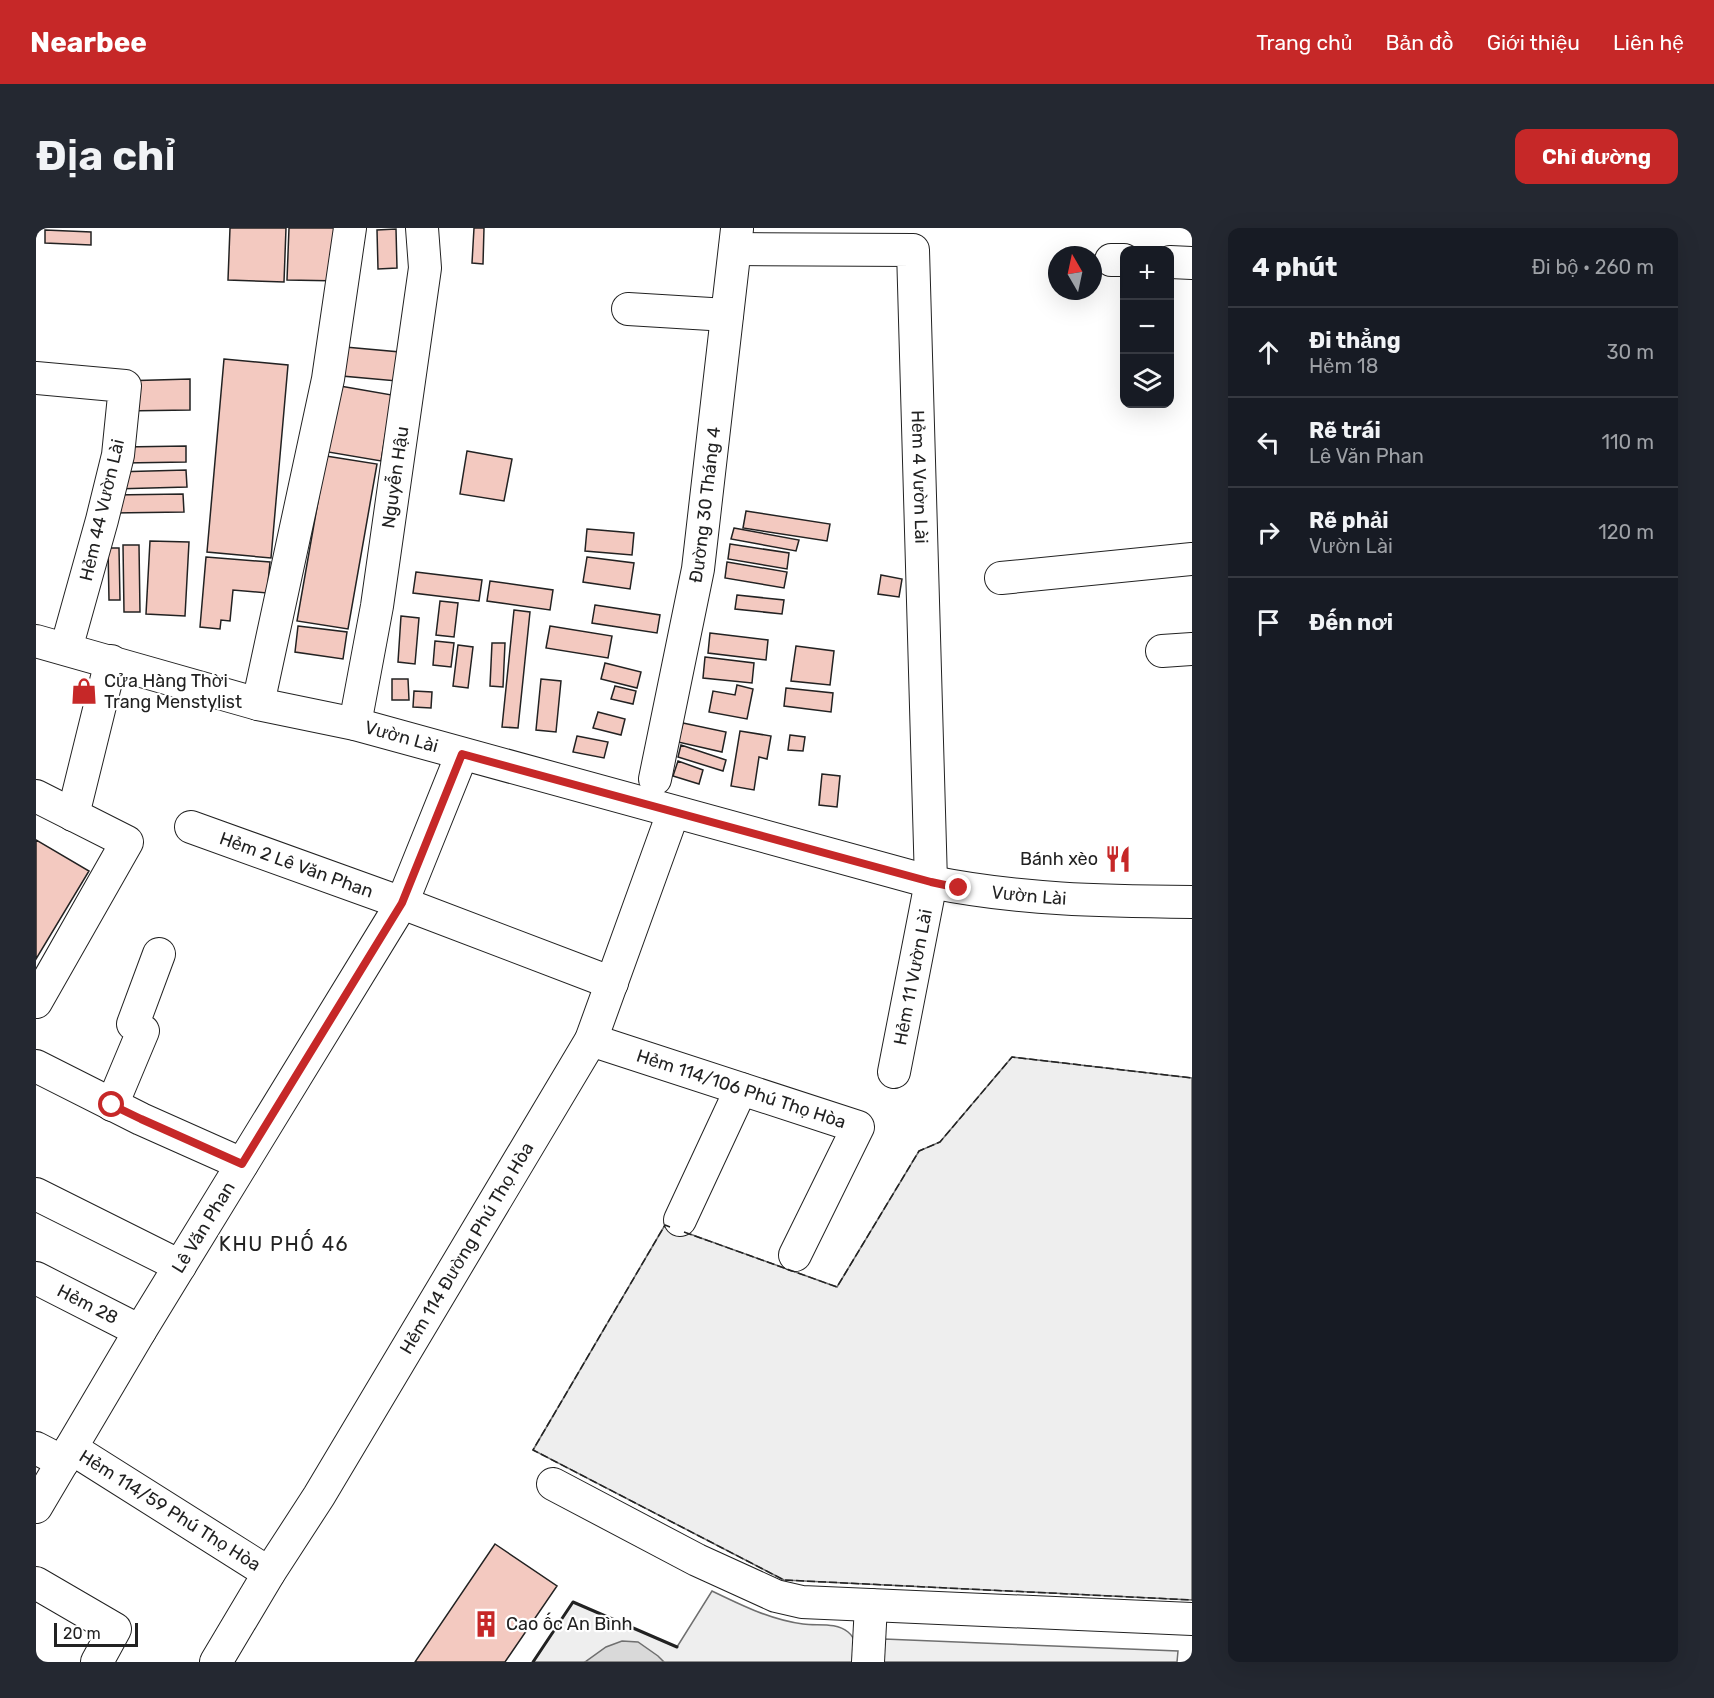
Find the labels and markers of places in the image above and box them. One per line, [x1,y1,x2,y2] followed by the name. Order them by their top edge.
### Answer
[104,670,242,713] place label: Cửa Hàng Thời Trang Menstylist
[69,676,99,706] shop icon: Cửa Hàng Thời Trang Menstylist
[1103,844,1133,874] restaurant icon: Bánh xèo
[1020,848,1098,870] place label: Bánh xèo
[471,1609,501,1639] building icon: Cao ốc An Bình
[506,1612,633,1635] place label: Cao ốc An Bình

